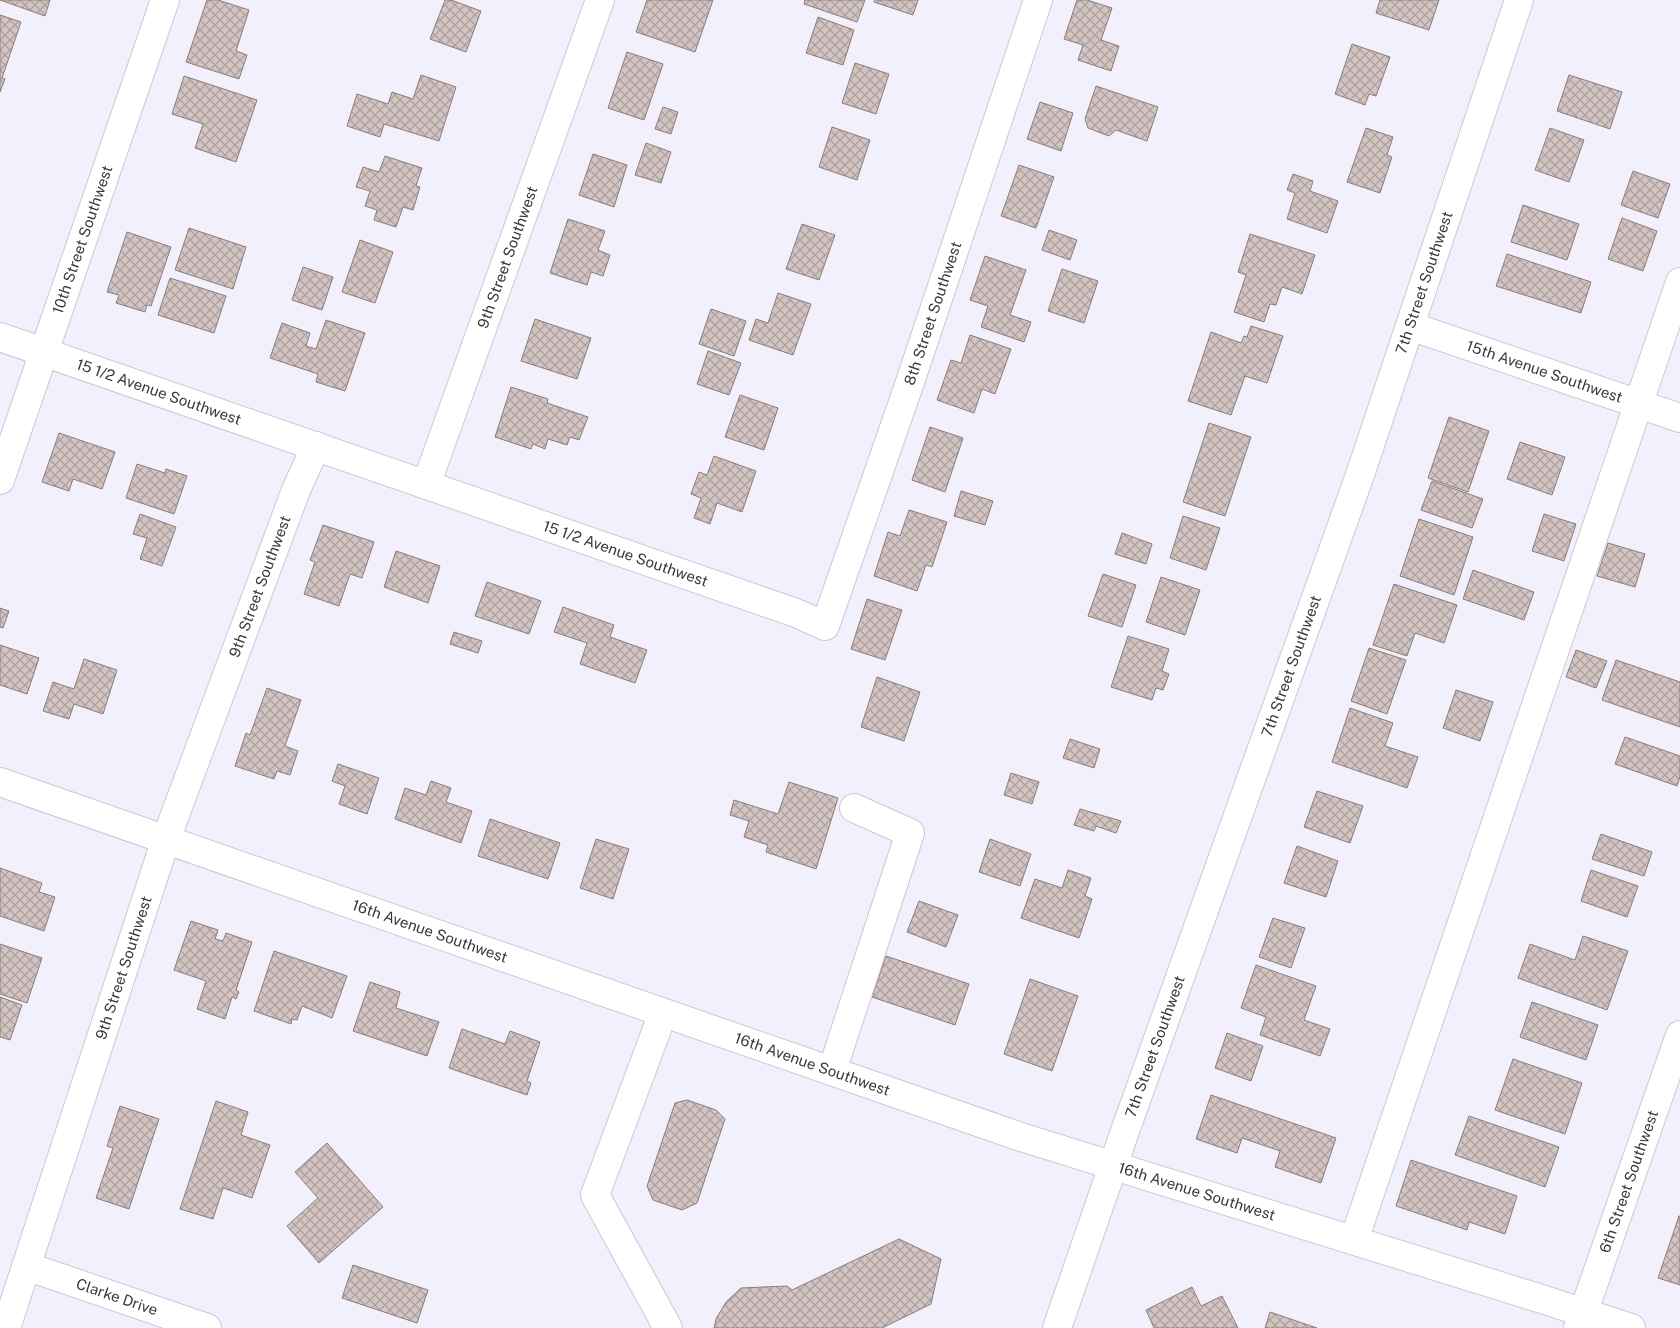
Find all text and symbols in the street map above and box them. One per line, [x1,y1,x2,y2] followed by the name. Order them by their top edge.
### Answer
[49,163,116,316] street label: 10th Street Southwest
[474,184,541,330] street label: 9th Street Southwest
[1392,209,1456,356] street label: 7th Street Southwest
[901,239,964,387] street label: 8th Street Southwest
[1464,337,1625,406] street label: 15th Avenue Southwest
[74,355,244,428] street label: 15 1/2 Avenue Southwest
[225,513,294,659] street label: 9th Street Southwest
[541,517,710,590] street label: 15 1/2 Avenue Southwest
[1258,593,1324,739] street label: 7th Street Southwest
[92,894,155,1041] street label: 9th Street Southwest
[350,896,510,966] street label: 16th Avenue Southwest
[1122,973,1188,1120] street label: 7th Street Southwest
[732,1029,893,1099] street label: 16th Avenue Southwest
[1596,1108,1661,1255] street label: 6th Street Southwest
[1116,1159,1278,1224] street label: 16th Avenue Southwest
[74,1275,160,1318] street label: Clarke Drive

